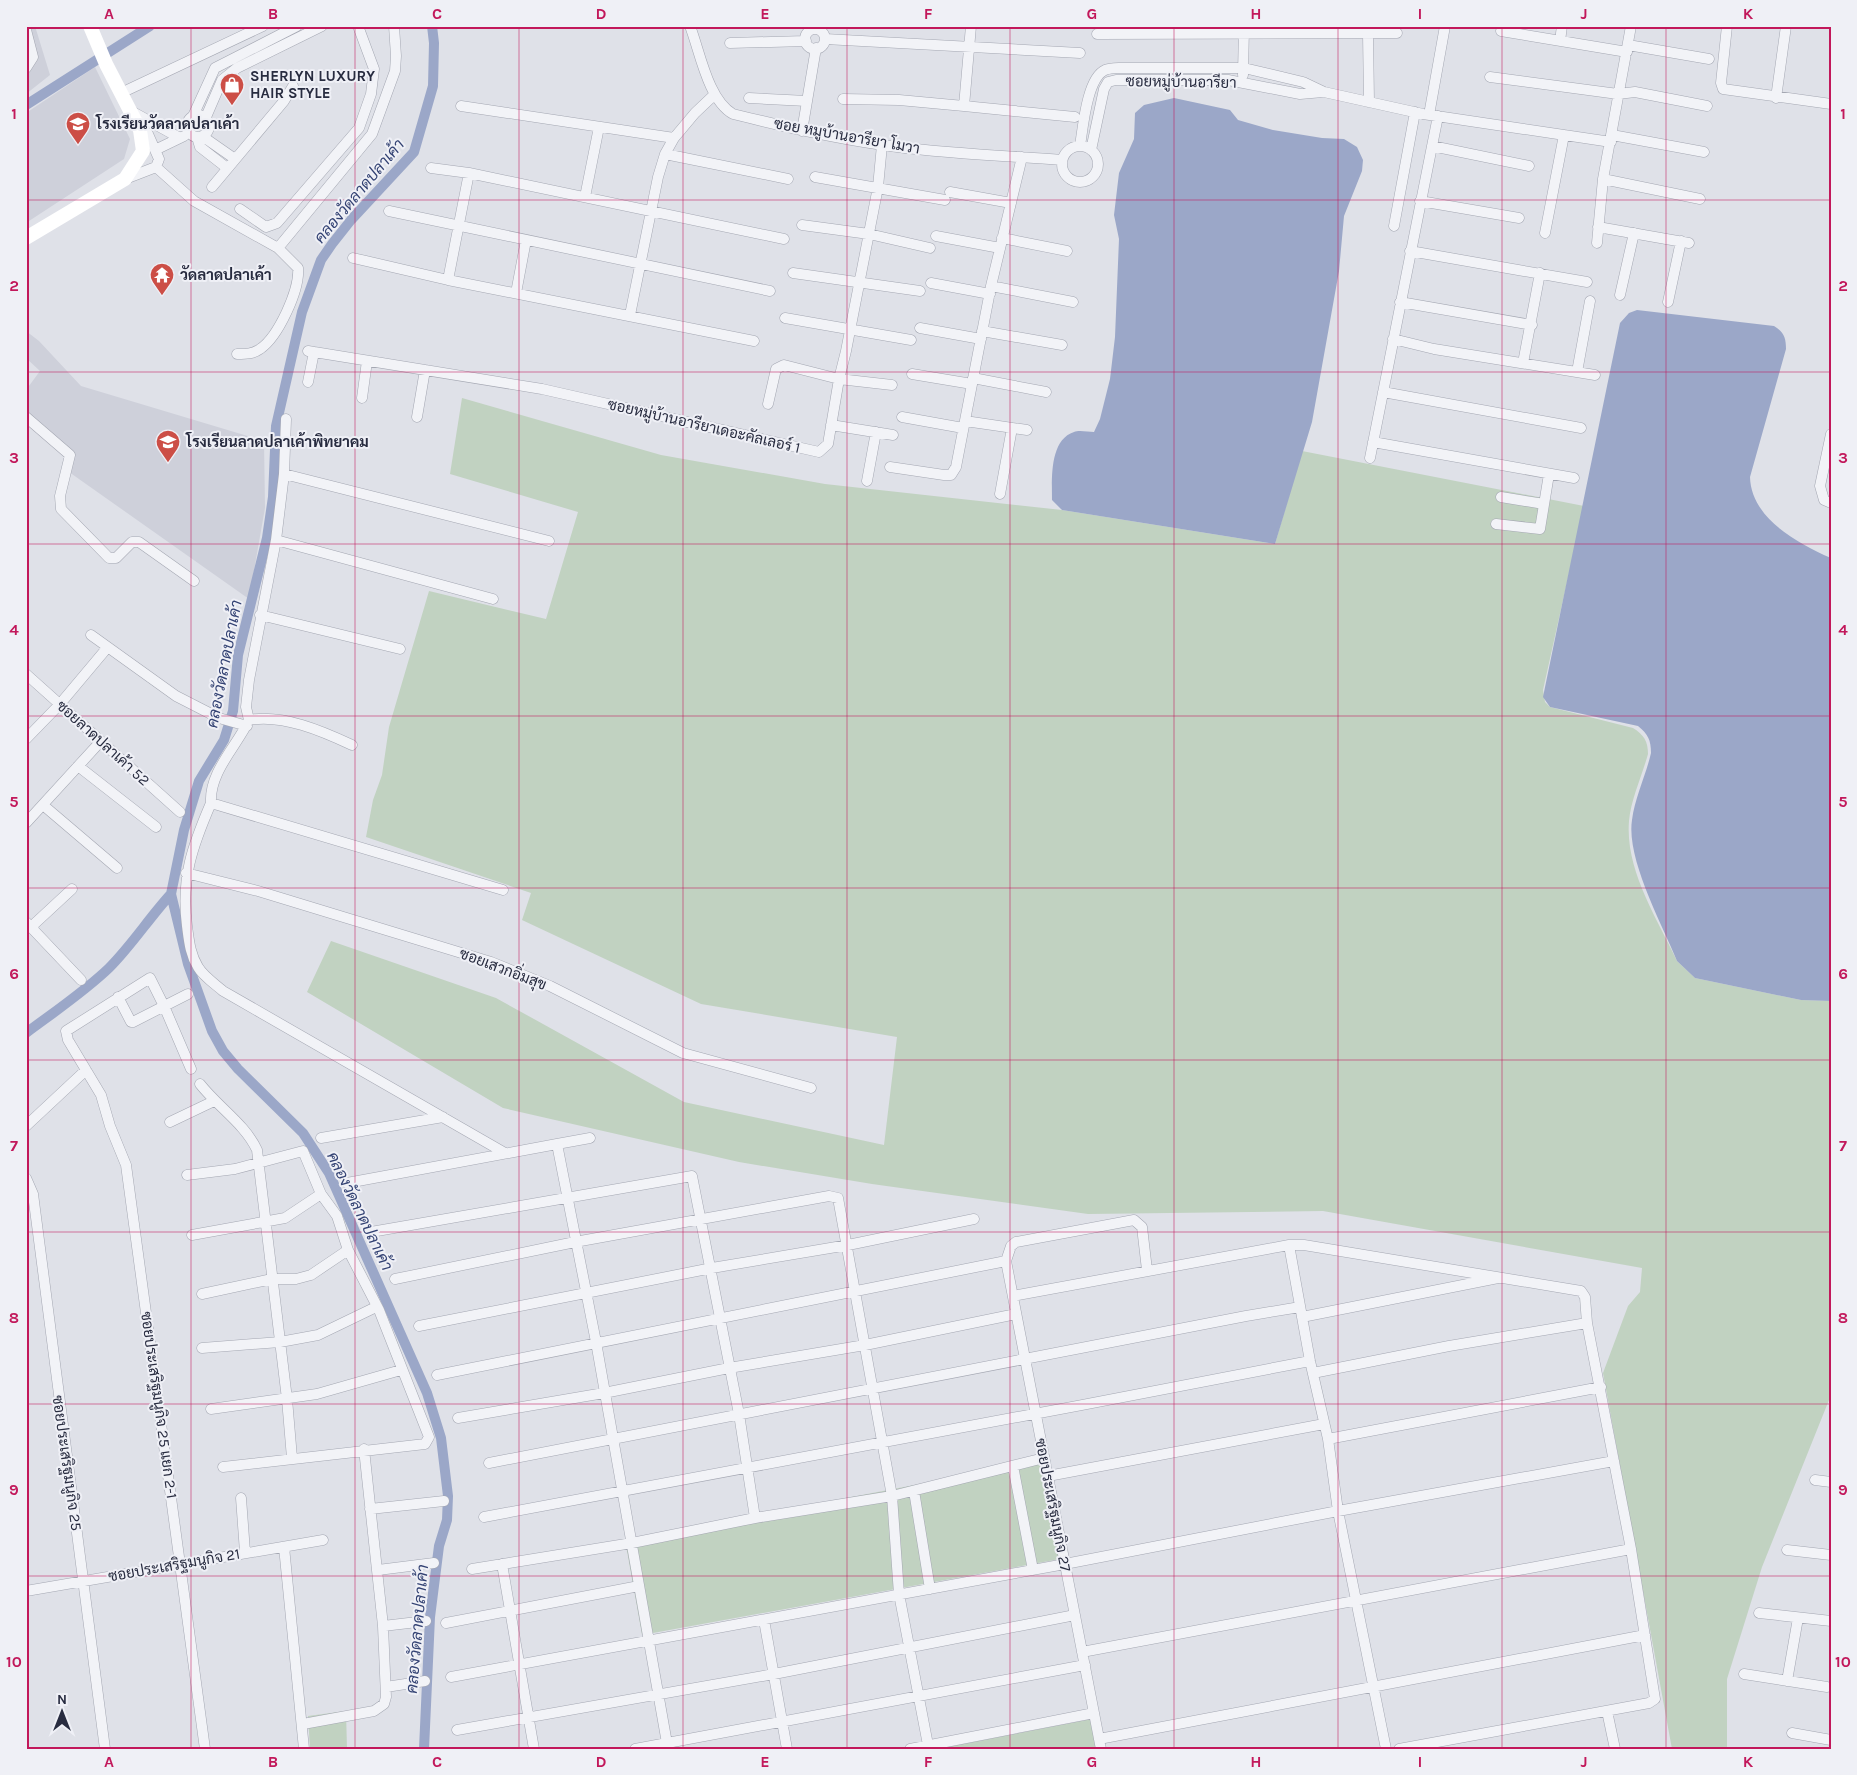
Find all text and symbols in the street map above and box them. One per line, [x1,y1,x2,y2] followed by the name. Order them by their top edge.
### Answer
[104,4,114,23] text: A
[268,4,278,23] text: B
[432,4,442,23] text: C
[596,4,607,23] text: D
[760,4,770,23] text: E
[924,4,933,23] text: F
[1087,4,1097,23] text: G
[1250,4,1262,23] text: H
[1418,4,1422,23] text: I
[1580,4,1588,23] text: J
[1743,4,1754,23] text: K
[250,67,375,102] place label: SHERLYN LUXURY HAIR STYLE
[1125,71,1237,93] street label: ซอยหมู่บ้านอารียา
[219,72,245,106] shop icon: SHERLYN LUXURY HAIR STYLE
[11,104,17,123] text: 1
[1840,104,1846,123] text: 1
[65,111,91,145] school or university icon: โรงเรียนวัดลาดปลาเค้า
[95,113,239,133] place label: โรงเรียนวัดลาดปลาเค้า
[772,113,922,159] street label: ซอย หมูบ้านอารียา โมวา
[309,134,408,247] water label: คลองวัดลาดปลาเค้า
[149,262,175,296] temple icon: วัดลาดปลาเค้า
[180,265,272,284] place label: วัดลาดปลาเค้า
[9,276,19,295] text: 2
[1838,276,1848,295] text: 2
[606,394,802,458] street label: ซอยหมู่บ้านอารียาเดอะคัลเลอร์ 1
[155,429,181,463] school or university icon: โรงเรียนลาดปลาเค้าพิทยาคม
[185,431,369,451] place label: โรงเรียนลาดปลาเค้าพิทยาคม
[9,448,19,467] text: 3
[1838,448,1848,467] text: 3
[200,598,246,729] water label: คลองวัดลาดปลาเค้า
[9,620,19,639] text: 4
[1838,620,1848,639] text: 4
[53,696,154,789] street label: ซอยลาดปลาเค้า 52
[9,792,19,811] text: 5
[1838,792,1848,811] text: 5
[456,939,551,996] street label: ซอยเสวกอิ่มสุข
[9,964,19,983] text: 6
[1838,964,1848,983] text: 6
[10,1136,18,1155] text: 7
[1839,1136,1847,1155] text: 7
[323,1148,399,1274] water label: คลองวัดลาดปลาเค้า
[9,1308,19,1327] text: 8
[1838,1308,1848,1327] text: 8
[136,1310,181,1500] street label: ซอยประเสริฐมนูกิจ 25 แยก 2-1
[48,1394,85,1532] street label: ซอยประเสริฐมนูกิจ 25
[1030,1437,1075,1573] street label: ซอยประเสริฐมนูกิจ 27
[9,1480,19,1499] text: 9
[1838,1480,1848,1499] text: 9
[107,1545,241,1586] street label: ซอยประเสริฐมนูกิจ 21
[400,1563,432,1694] water label: คลองวัดลาดปลาเค้า
[6,1652,22,1671] text: 10
[1835,1652,1851,1671] text: 10
[38,1688,88,1738] north arrow
[57,1691,67,1708] text: N
[104,1752,114,1771] text: A
[268,1752,278,1771] text: B
[432,1752,442,1771] text: C
[596,1752,607,1771] text: D
[760,1752,770,1771] text: E
[924,1752,933,1771] text: F
[1087,1752,1097,1771] text: G
[1250,1752,1262,1771] text: H
[1418,1752,1422,1771] text: I
[1580,1752,1588,1771] text: J
[1743,1752,1754,1771] text: K

